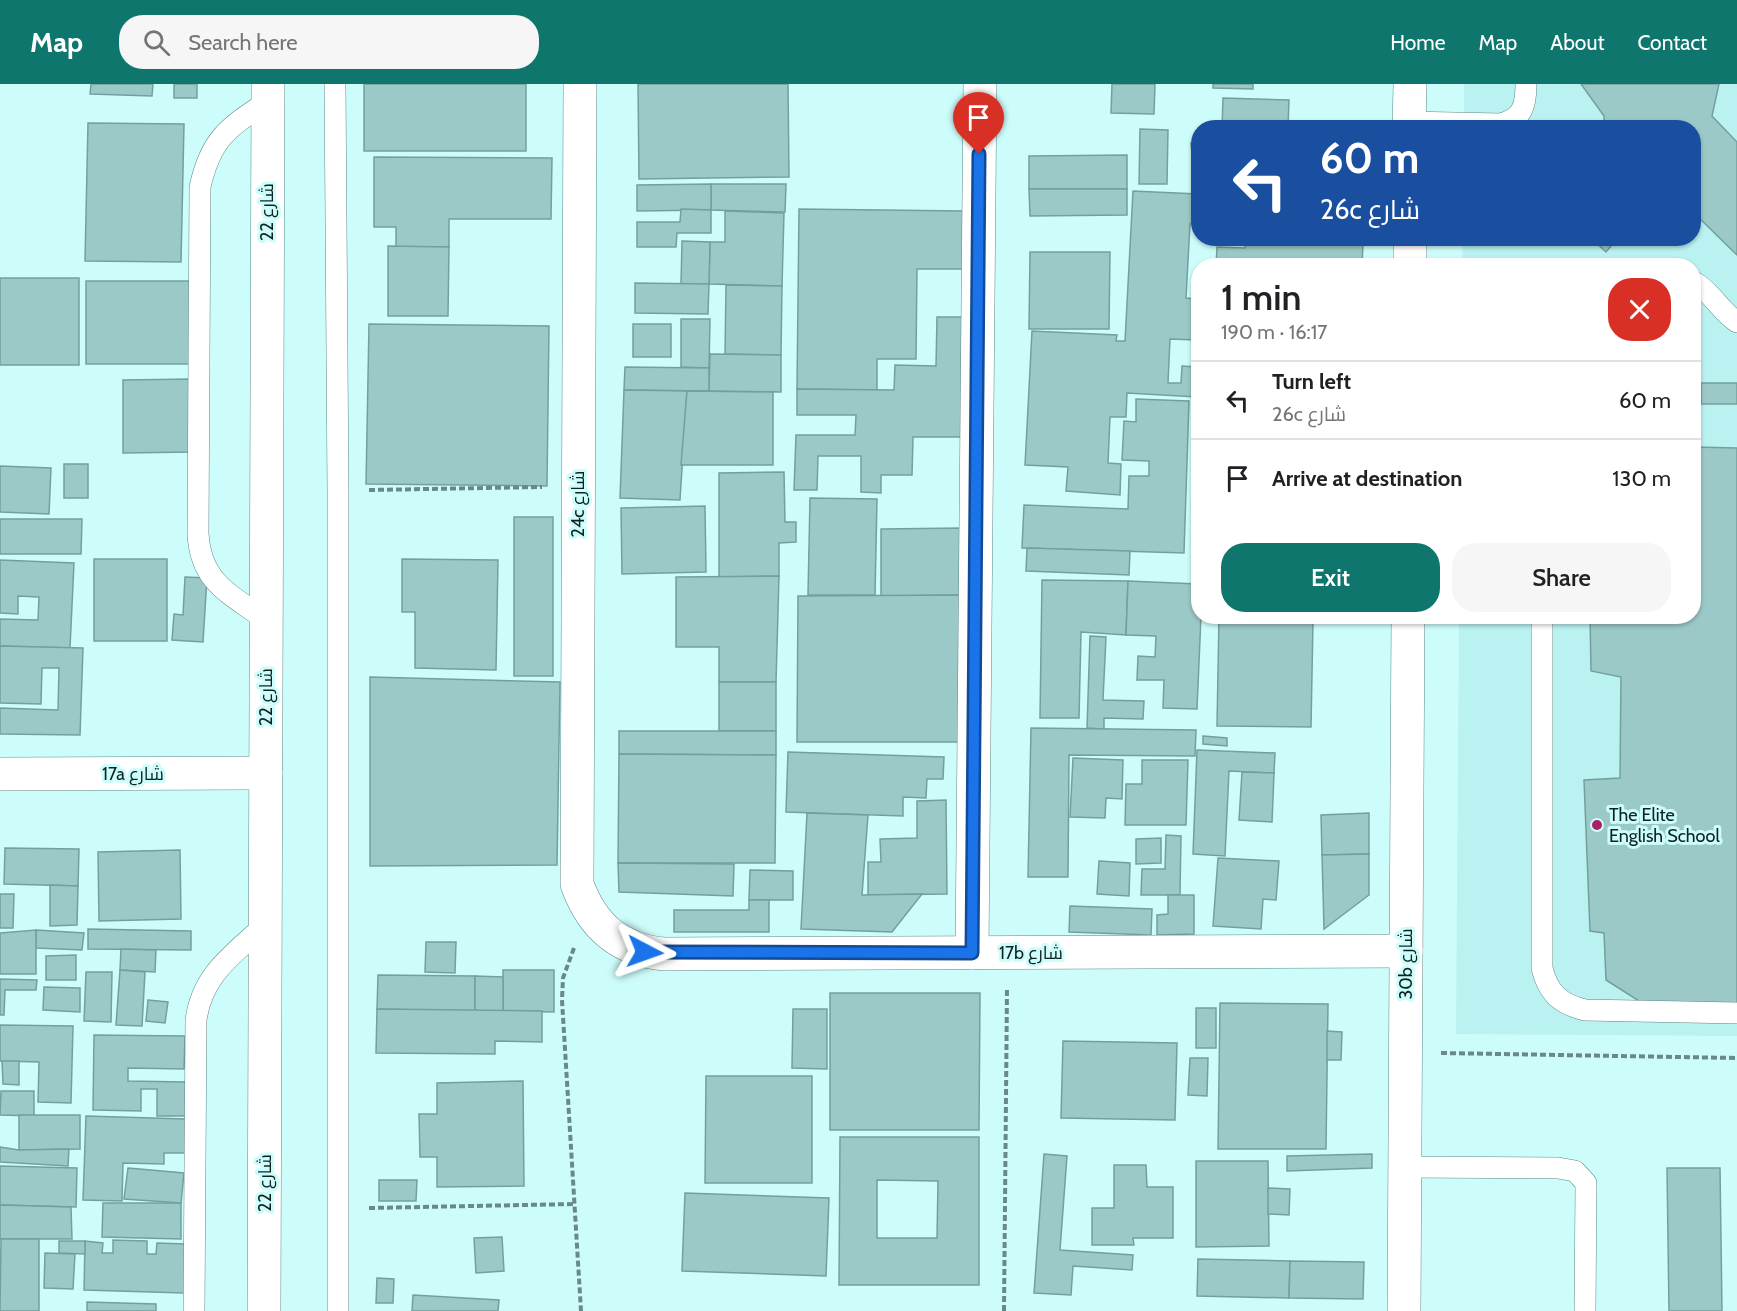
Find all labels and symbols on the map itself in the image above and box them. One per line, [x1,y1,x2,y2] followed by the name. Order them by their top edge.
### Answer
[953,92,1004,154] pin
[256,183,279,241] street label: شارع 22
[567,471,590,537] street label: 24c شارع
[255,668,278,726] street label: شارع 22
[102,763,164,786] street label: 17a شارع
[1609,804,1720,847] place label: The Elite English School
[1590,818,1604,832] marker: The Elite English School
[613,920,677,984] position arrow
[1395,928,1418,1000] street label: 30b شارع
[999,942,1063,965] street label: 17b شارع
[254,1154,277,1212] street label: شارع 22

